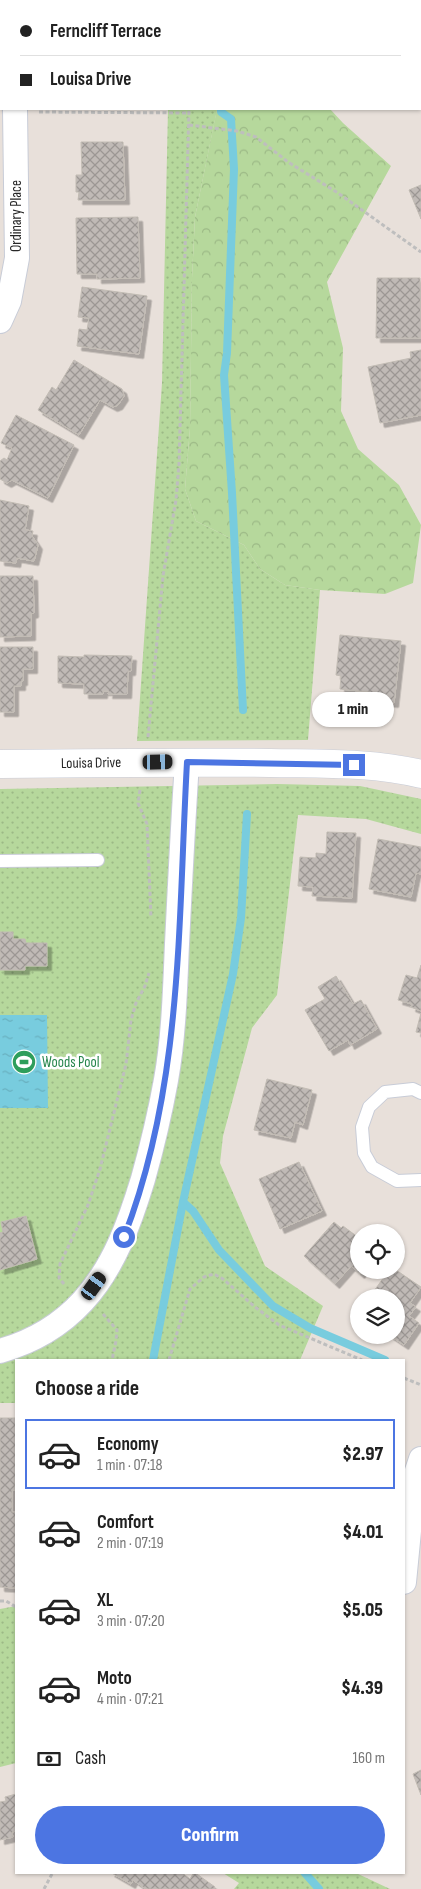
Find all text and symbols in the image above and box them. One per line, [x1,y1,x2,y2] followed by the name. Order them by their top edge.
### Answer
[50,20,161,43] text: Ferncliff Terrace
[50,68,131,91] text: Louisa Drive
[7,180,26,252] street label: Ordinary Place
[313,692,395,728] callout: 1 min
[338,700,368,719] text: 1 min
[61,753,121,773] street label: Louisa Drive
[142,754,173,770] car
[343,754,365,776] route end
[11,1049,37,1075] sports icon: Woods Pool
[42,1053,100,1072] place label: Woods Pool
[350,1224,405,1344] map controls
[350,1224,405,1279] button: locate
[113,1226,135,1248] route start
[79,1269,108,1303] car
[350,1289,405,1344] button: layers
[35,1375,139,1402] text: Choose a ride
[37,1432,82,1477] icon: car
[97,1433,159,1456] text: Economy
[342,1443,383,1466] text: $2.97
[97,1456,163,1475] text: 1 min · 07:18
[37,1510,82,1555] icon: car
[97,1511,154,1534] text: Comfort
[343,1521,383,1544] text: $4.01
[97,1534,164,1553] text: 2 min · 07:19
[37,1588,82,1633] icon: car
[97,1589,113,1612] text: XL
[342,1599,383,1622] text: $5.05
[97,1612,165,1631] text: 3 min · 07:20
[37,1666,82,1711] icon: car
[97,1667,132,1690] text: Moto
[341,1677,383,1700] text: $4.39
[97,1690,163,1709] text: 4 min · 07:21
[35,1745,63,1773] icon: cash
[75,1747,106,1770] text: Cash
[352,1749,385,1768] text: 160 m
[35,1806,385,1864] button: Confirm

